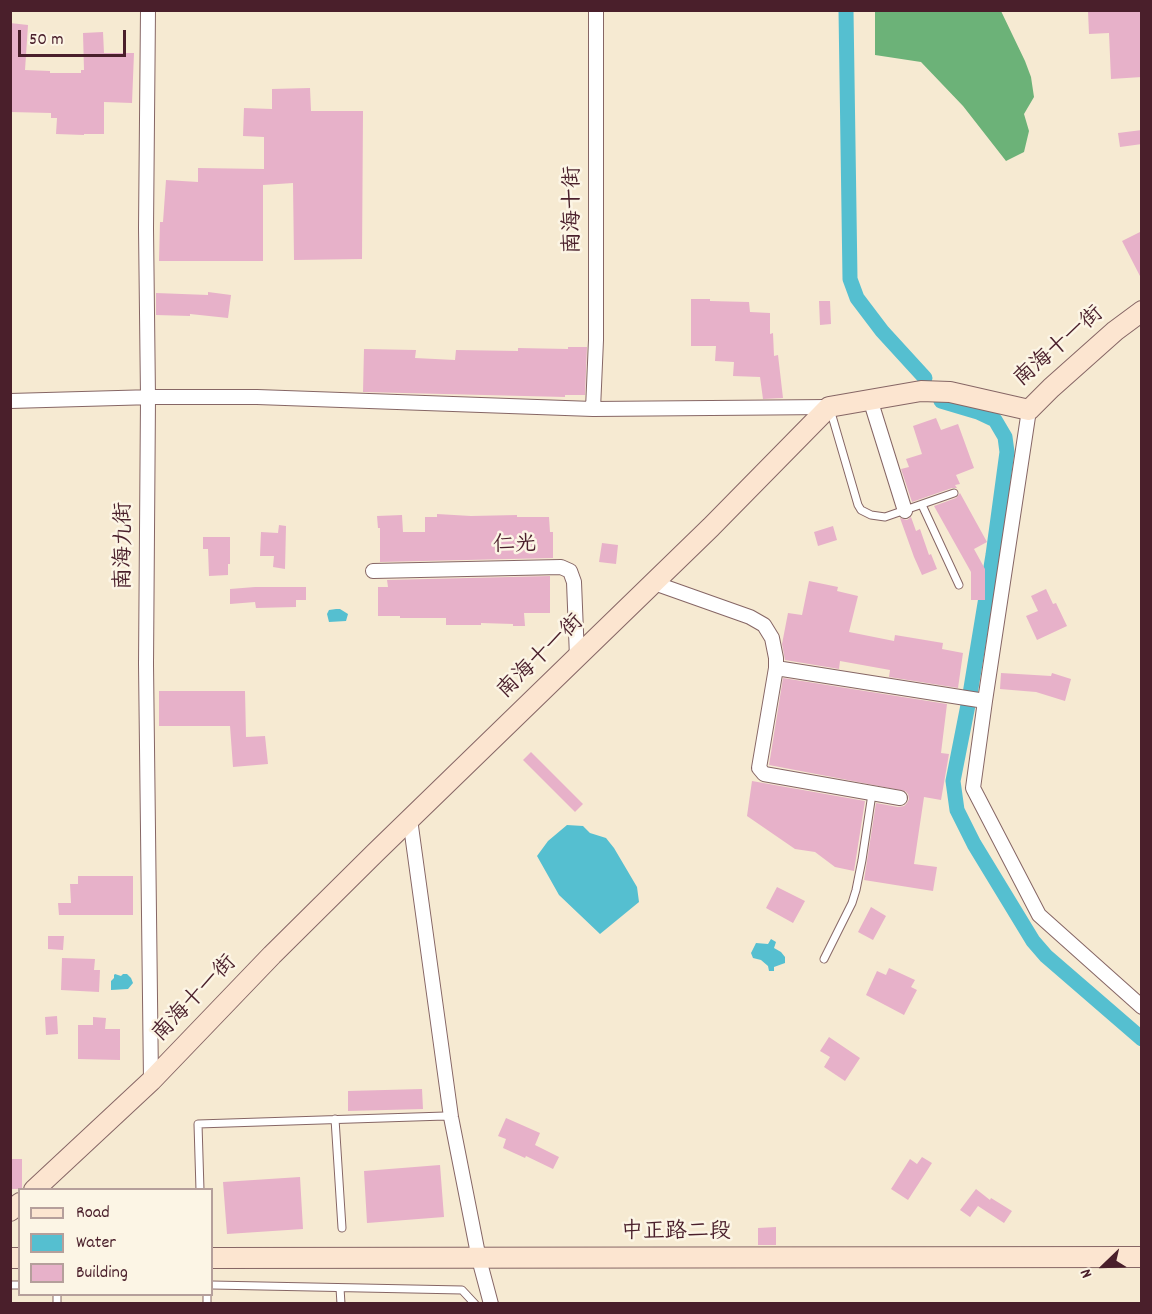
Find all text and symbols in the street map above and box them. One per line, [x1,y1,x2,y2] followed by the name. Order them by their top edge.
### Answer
[21,18,129,56] scale bar
[29,28,64,53] text: 50 m
[562,166,588,254] street label: 南海十街
[1010,302,1110,394] street label: 南海十一街
[113,502,139,590] street label: 南海九街
[493,533,537,561] street label: 仁光
[493,610,591,706] street label: 南海十一街
[148,951,244,1049] street label: 南海十一街
[18,1188,213,1296] legend
[76,1201,110,1226] text: Road
[621,1221,731,1247] street label: 中正路二段
[76,1231,116,1256] text: Water
[1074,1236,1134,1296] north arrow
[76,1261,128,1286] text: Building
[1075,1265,1099,1281] text: N

